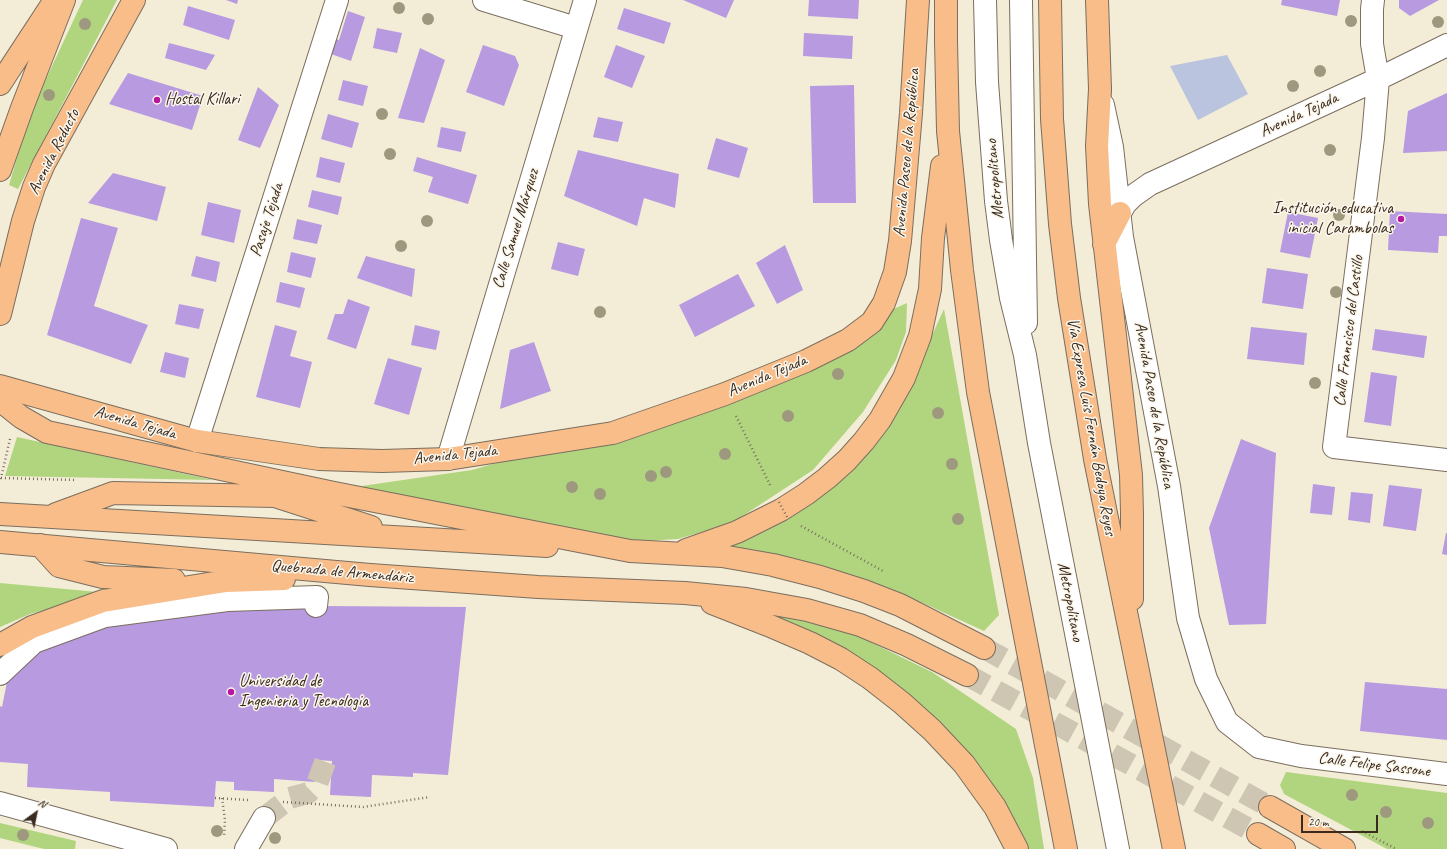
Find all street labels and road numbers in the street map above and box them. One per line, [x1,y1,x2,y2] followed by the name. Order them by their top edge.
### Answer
[889,68,925,238] street label: Avenida Paseo de la República
[1257,88,1341,142] street label: Avenida Tejada
[24,106,84,198] street label: Avenida Reducto
[981,138,1009,220] street label: Metropolitano
[488,167,544,291] street label: Calle Samuel Márquez
[246,181,288,259] street label: Pasaje Tejada
[1330,254,1368,408] street label: Calle Francisco del Castillo
[1062,317,1120,537] street label: Vía Expresa Luis Fernán Bedoya Reyes
[1129,320,1179,490] street label: Avenida Paseo de la República
[724,350,810,402] street label: Avenida Tejada
[92,402,178,444] street label: Avenida Tejada
[412,440,498,470] street label: Avenida Tejada
[270,556,414,588] street label: Quebrada de Armendáriz
[1052,561,1088,643] street label: Metropolitano
[1317,748,1431,782] street label: Calle Felipe Sassone

